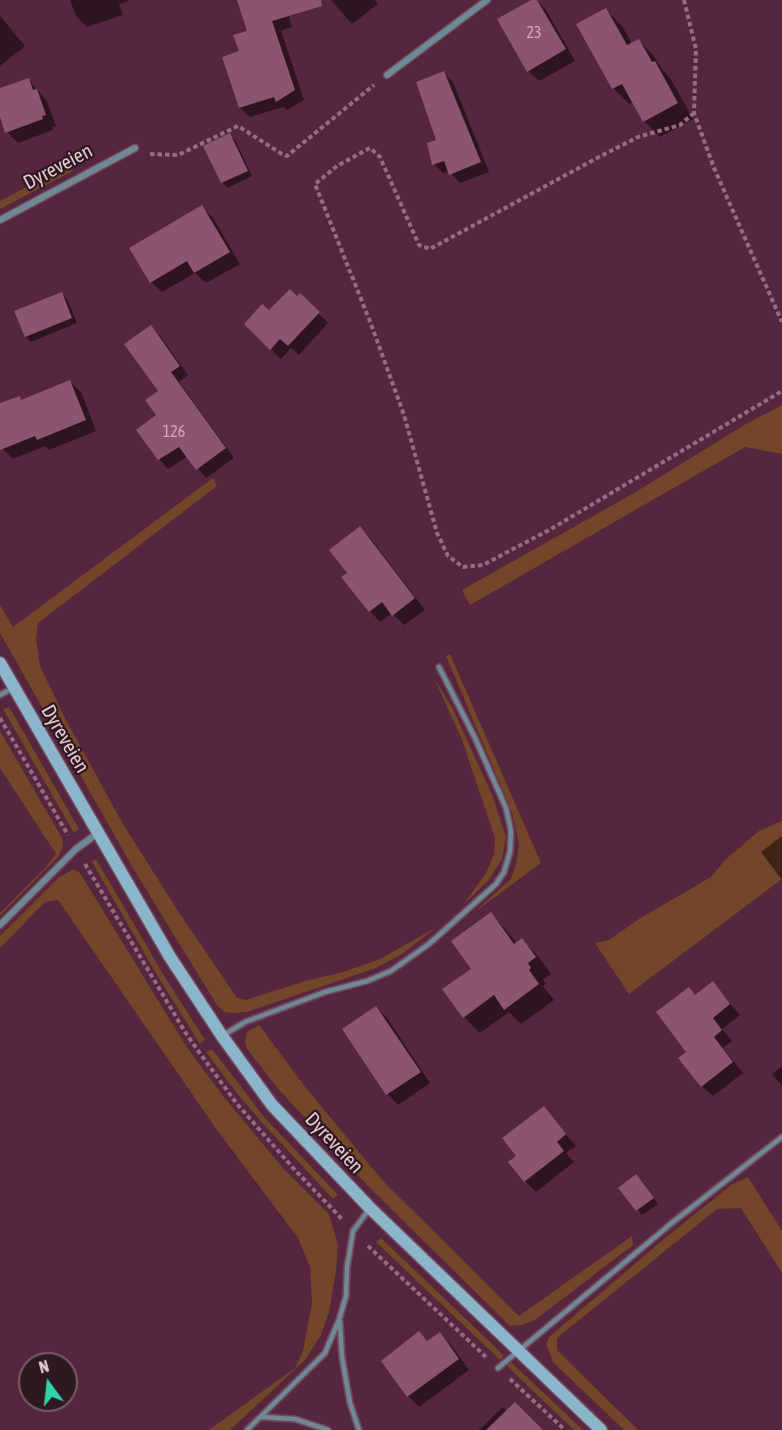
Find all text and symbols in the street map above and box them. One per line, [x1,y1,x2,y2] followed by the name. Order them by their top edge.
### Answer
[526,23,542,43] house number: 23
[19,139,97,195] street label: Dyreveien
[163,422,185,442] house number: 126
[36,701,94,777] street label: Dyreveien
[300,1107,368,1179] street label: Dyreveien
[18,1352,78,1412] north arrow
[37,1357,51,1376] text: N

